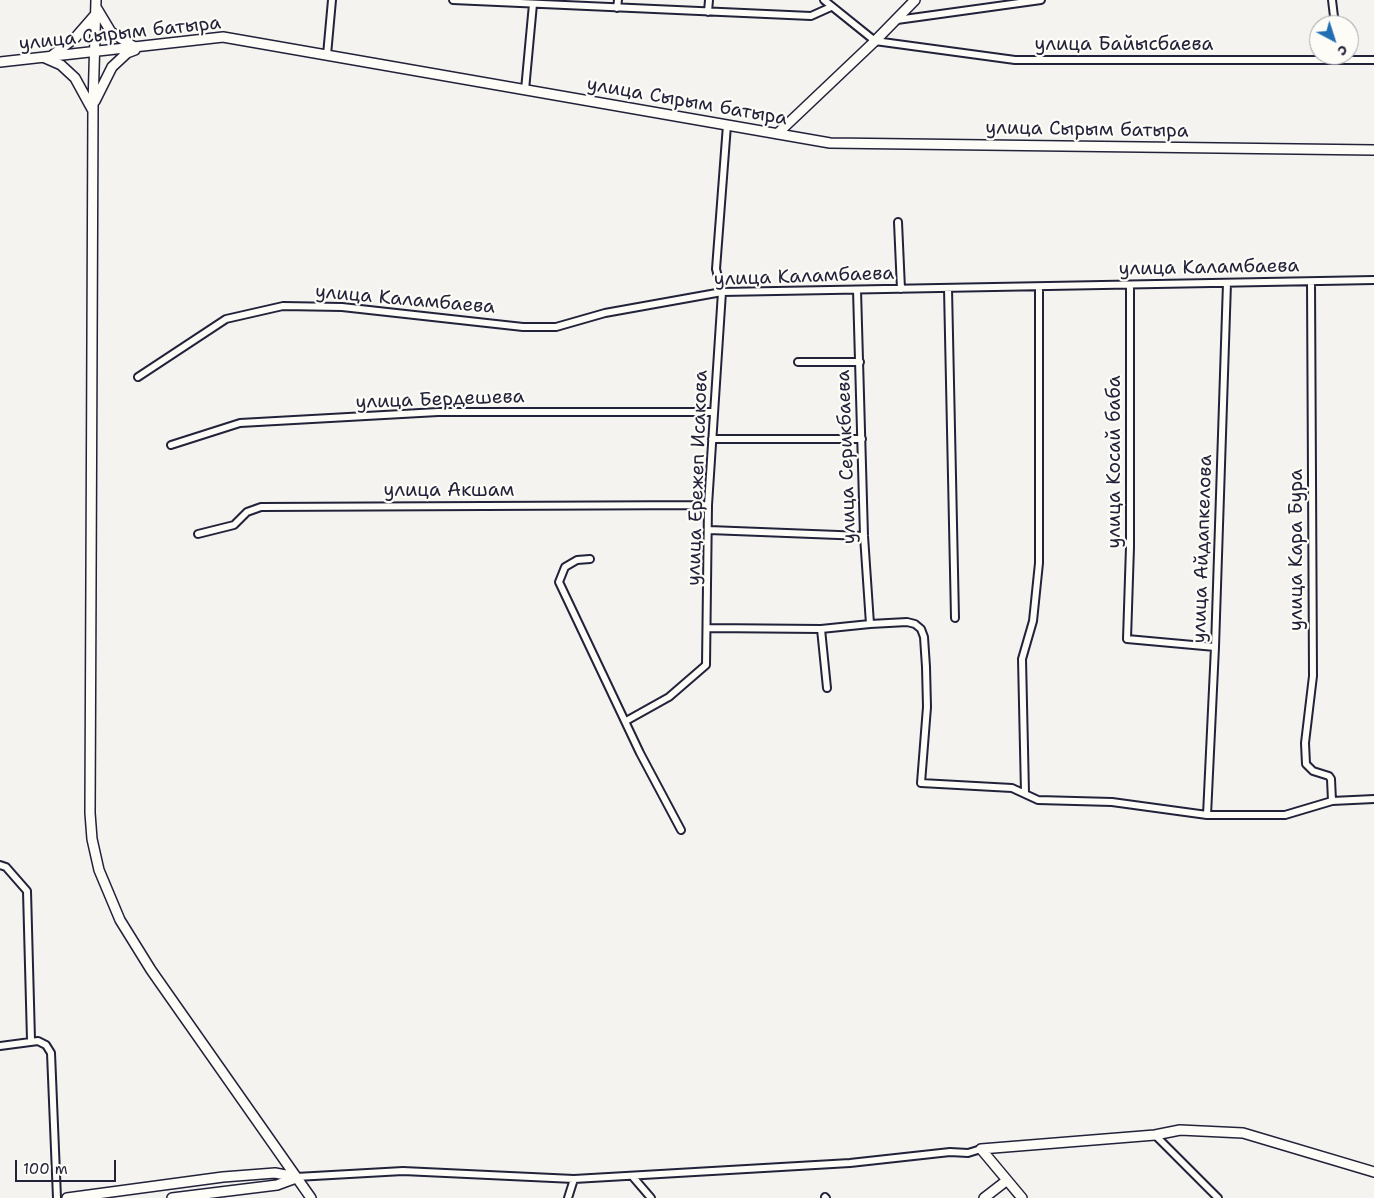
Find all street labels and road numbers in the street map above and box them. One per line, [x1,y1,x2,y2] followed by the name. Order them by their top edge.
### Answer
[18,12,222,56] street label: улица Сырым батыра
[1035,34,1213,56] street label: улица Байысбаева
[585,73,789,131] street label: улица Сырым батыра
[985,117,1189,143] street label: улица Сырым батыра
[1119,255,1299,281] street label: улица Каламбаева
[713,262,895,292] street label: улица Каламбаева
[314,281,496,319] street label: улица Каламбаева
[833,369,861,545] street label: улица Серикбаева
[683,370,713,586] street label: улица Ережеп Исакова
[1104,375,1126,549] street label: улица Косай баба
[355,386,525,414] street label: улица Бердешева
[1188,454,1218,644] street label: улица Айдапкелова
[1286,469,1308,631] street label: улица Кара Бура
[384,480,514,502] street label: улица Акшам

